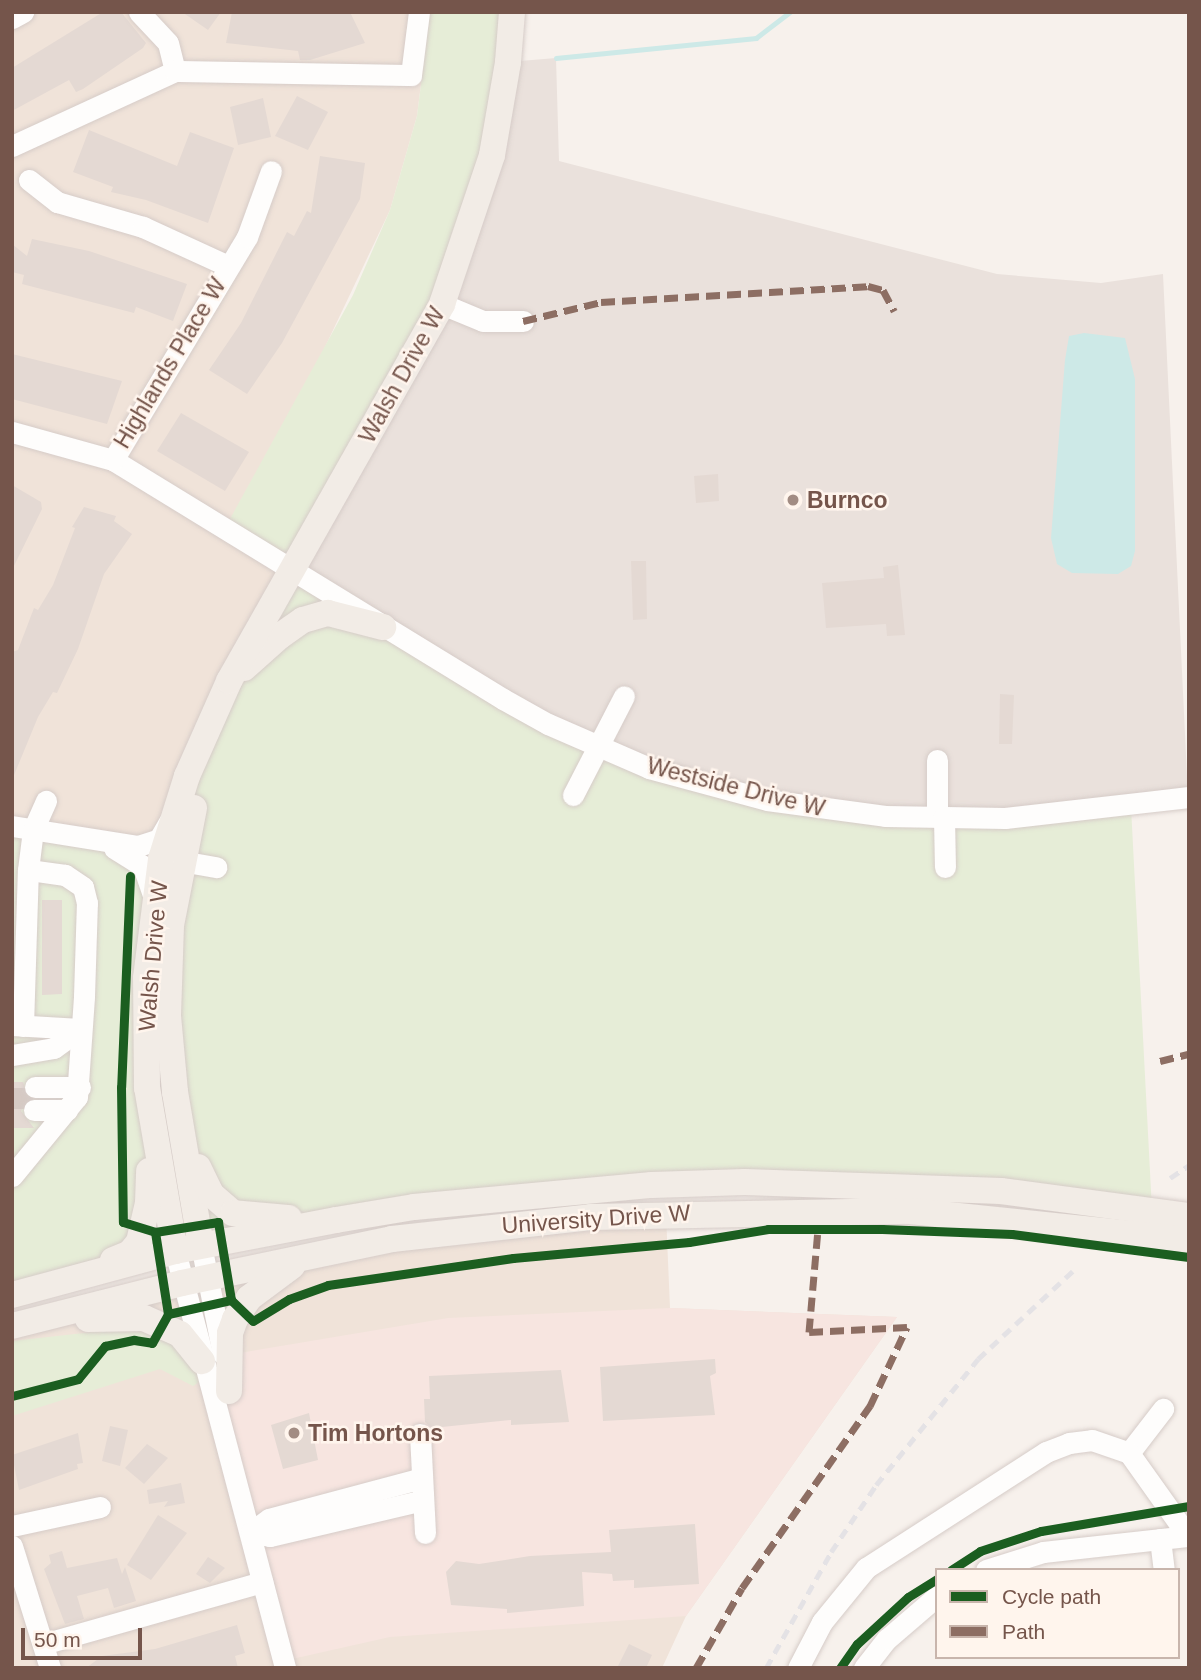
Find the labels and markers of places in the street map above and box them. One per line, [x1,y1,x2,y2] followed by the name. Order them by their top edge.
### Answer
[807,486,888,514] place label: Burnco
[785,492,801,508] marker: Burnco
[308,1419,443,1447] place label: Tim Hortons
[286,1425,302,1441] marker: Tim Hortons

